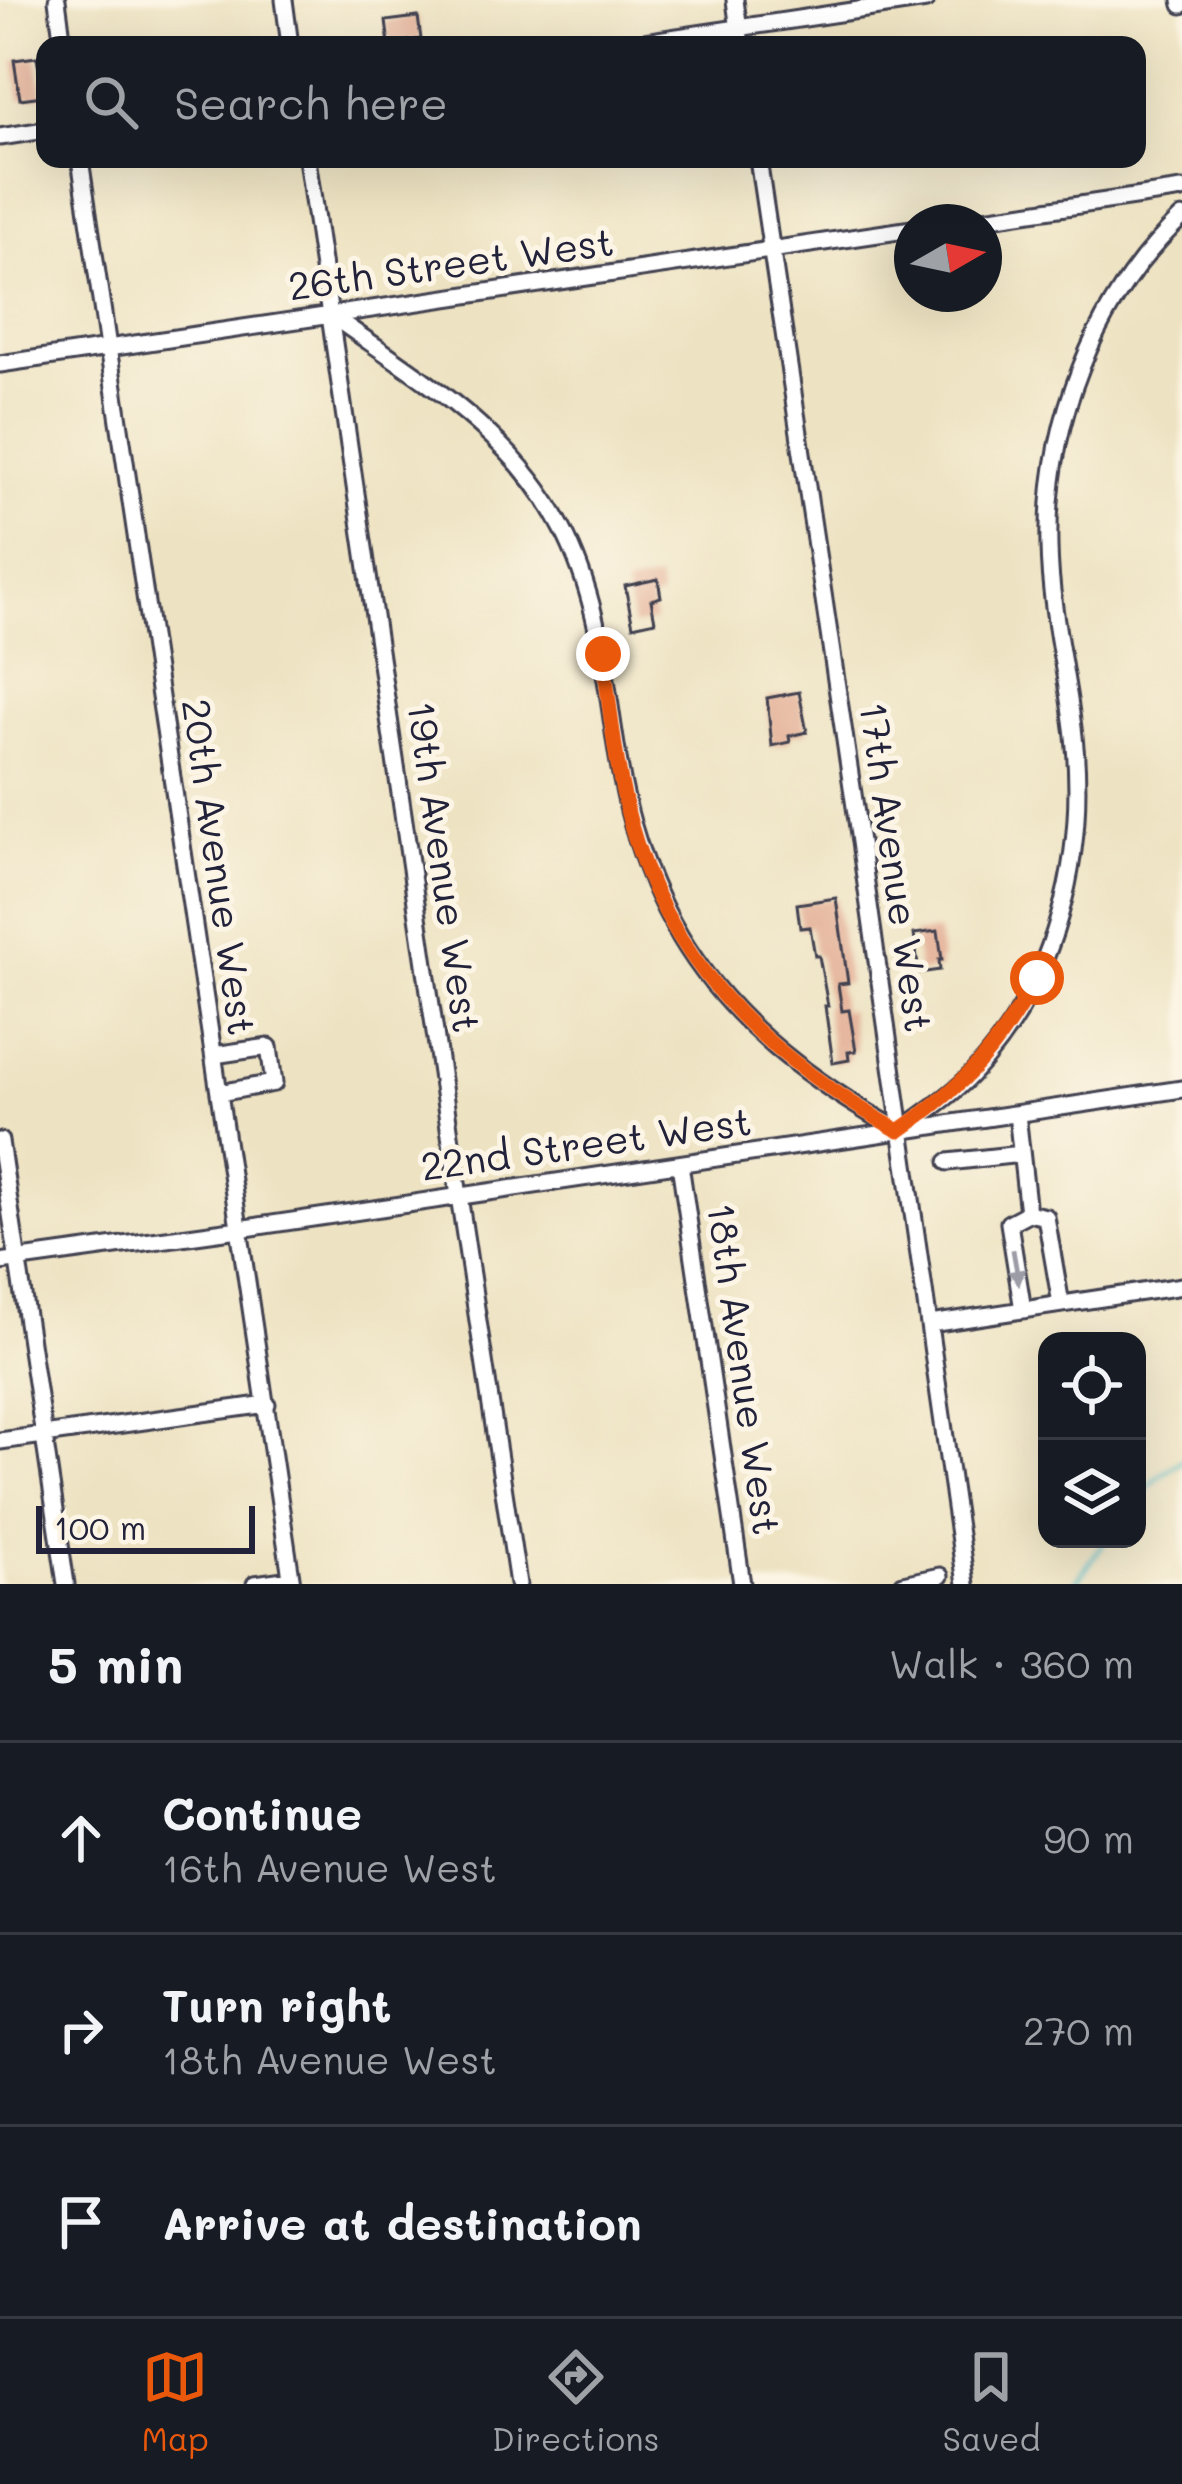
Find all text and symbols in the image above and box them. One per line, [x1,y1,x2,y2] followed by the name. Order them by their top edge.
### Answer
[36,36,1146,168] search box
[78,69,144,135] icon: search
[174,73,448,131] text: Search here
[894,204,1002,312] north arrow
[285,214,617,311] street label: 26th Street West
[576,627,630,681] route end
[172,695,269,1038] street label: 20th Avenue West
[397,698,494,1036] street label: 19th Avenue West
[849,699,946,1035] street label: 17th Avenue West
[1010,951,1064,1005] route start
[417,1094,754,1191] street label: 22nd Street West
[697,1200,794,1538] street label: 18th Avenue West
[1007,1248,1026,1286] one-way arrow
[1038,1332,1146,1548] map controls
[1038,1332,1146,1440] button: locate
[1038,1440,1146,1548] button: layers
[36,1500,255,1553] scale bar
[54,1505,146,1548] text: 100 m
[48,1629,183,1696] text: 5 min
[889,1637,1134,1688] text: Walk · 360 m
[162,1783,362,1841] text: Continue
[48,1805,114,1871] icon: ahead
[1043,1812,1134,1863] text: 90 m
[162,1841,497,1892] text: 16th Avenue West
[162,1975,391,2033] text: Turn right
[48,1997,114,2063] icon: right
[1023,2004,1134,2055] text: 270 m
[162,2033,497,2084] text: 18th Avenue West
[48,2189,114,2255] icon: arrive
[162,2193,642,2251] text: Arrive at destination
[142,2344,209,2459] tab: Map
[492,2344,659,2459] tab: Directions
[943,2344,1040,2459] tab: Saved

